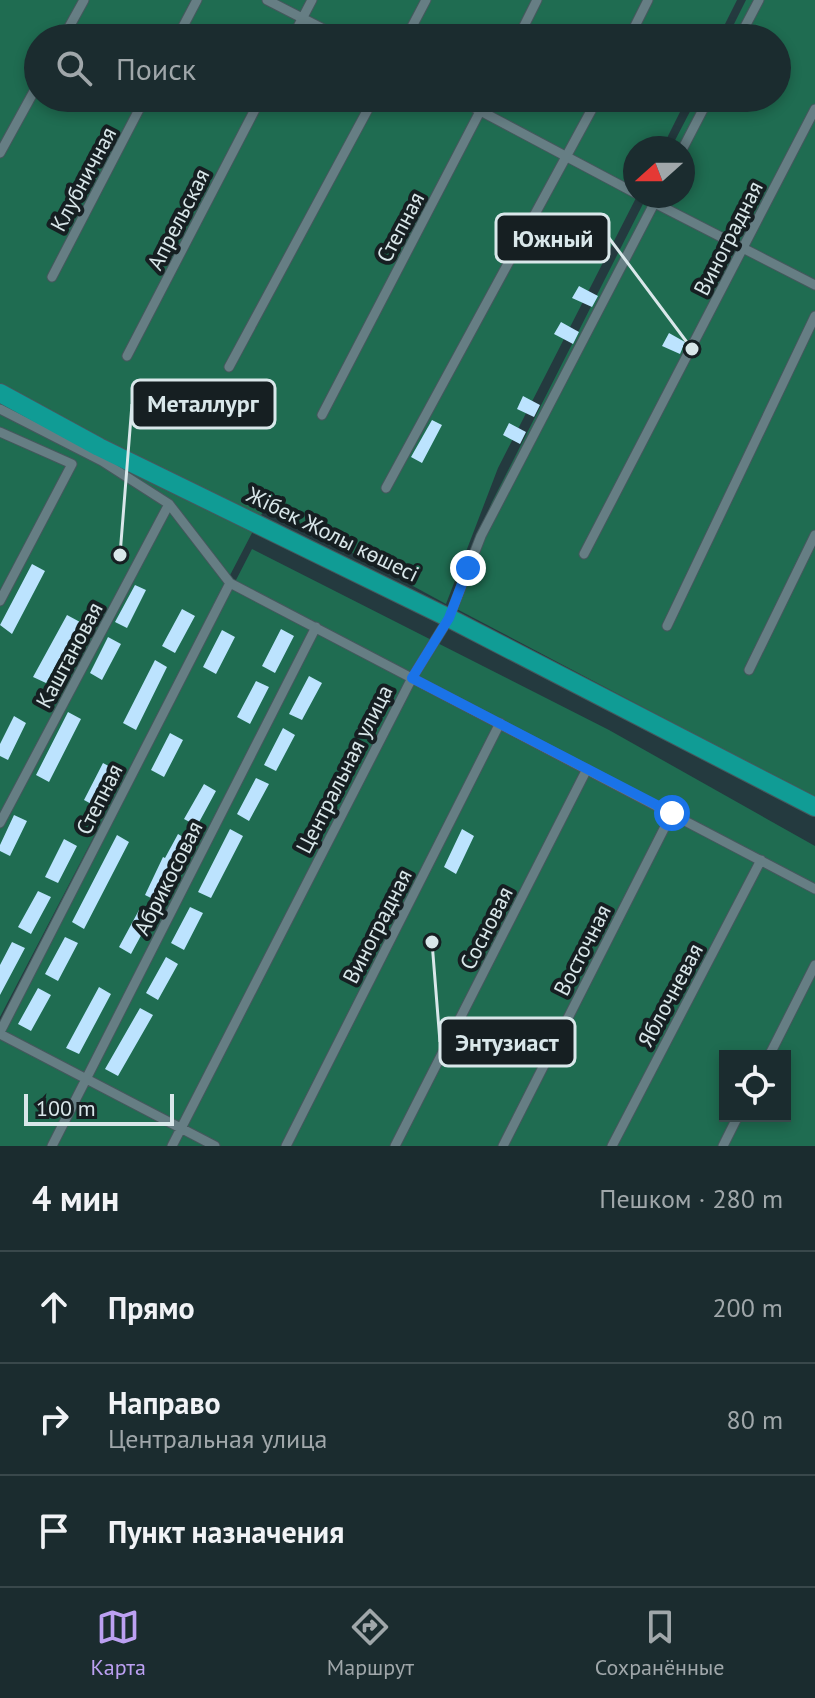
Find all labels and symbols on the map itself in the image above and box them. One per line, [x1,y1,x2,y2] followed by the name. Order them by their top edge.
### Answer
[44,122,122,236] street label: Клубничная
[623,136,695,208] north arrow
[141,164,215,274] street label: Апрельская
[687,176,769,300] street label: Виноградная
[370,187,430,267] street label: Степная
[496,214,609,262] callout: Южный
[513,223,593,254] text: Южный
[132,380,275,428] callout: Металлург
[147,388,260,419] text: Металлург
[241,480,424,588] street label: Жібек Жолы көшесі
[450,550,486,586] route end
[29,597,109,713] street label: Каштановая
[289,680,399,858] street label: Центральная улица
[69,759,129,839] street label: Степная
[654,795,690,831] route start
[127,816,209,940] street label: Абрикосовая
[336,864,418,988] street label: Виноградная
[453,882,519,974] street label: Сосновая
[547,900,617,1000] street label: Восточная
[631,938,709,1052] street label: Яблочневая
[440,1018,575,1066] callout: Энтузиаст
[455,1027,560,1058] text: Энтузиаст
[24,1090,174,1126] scale bar

